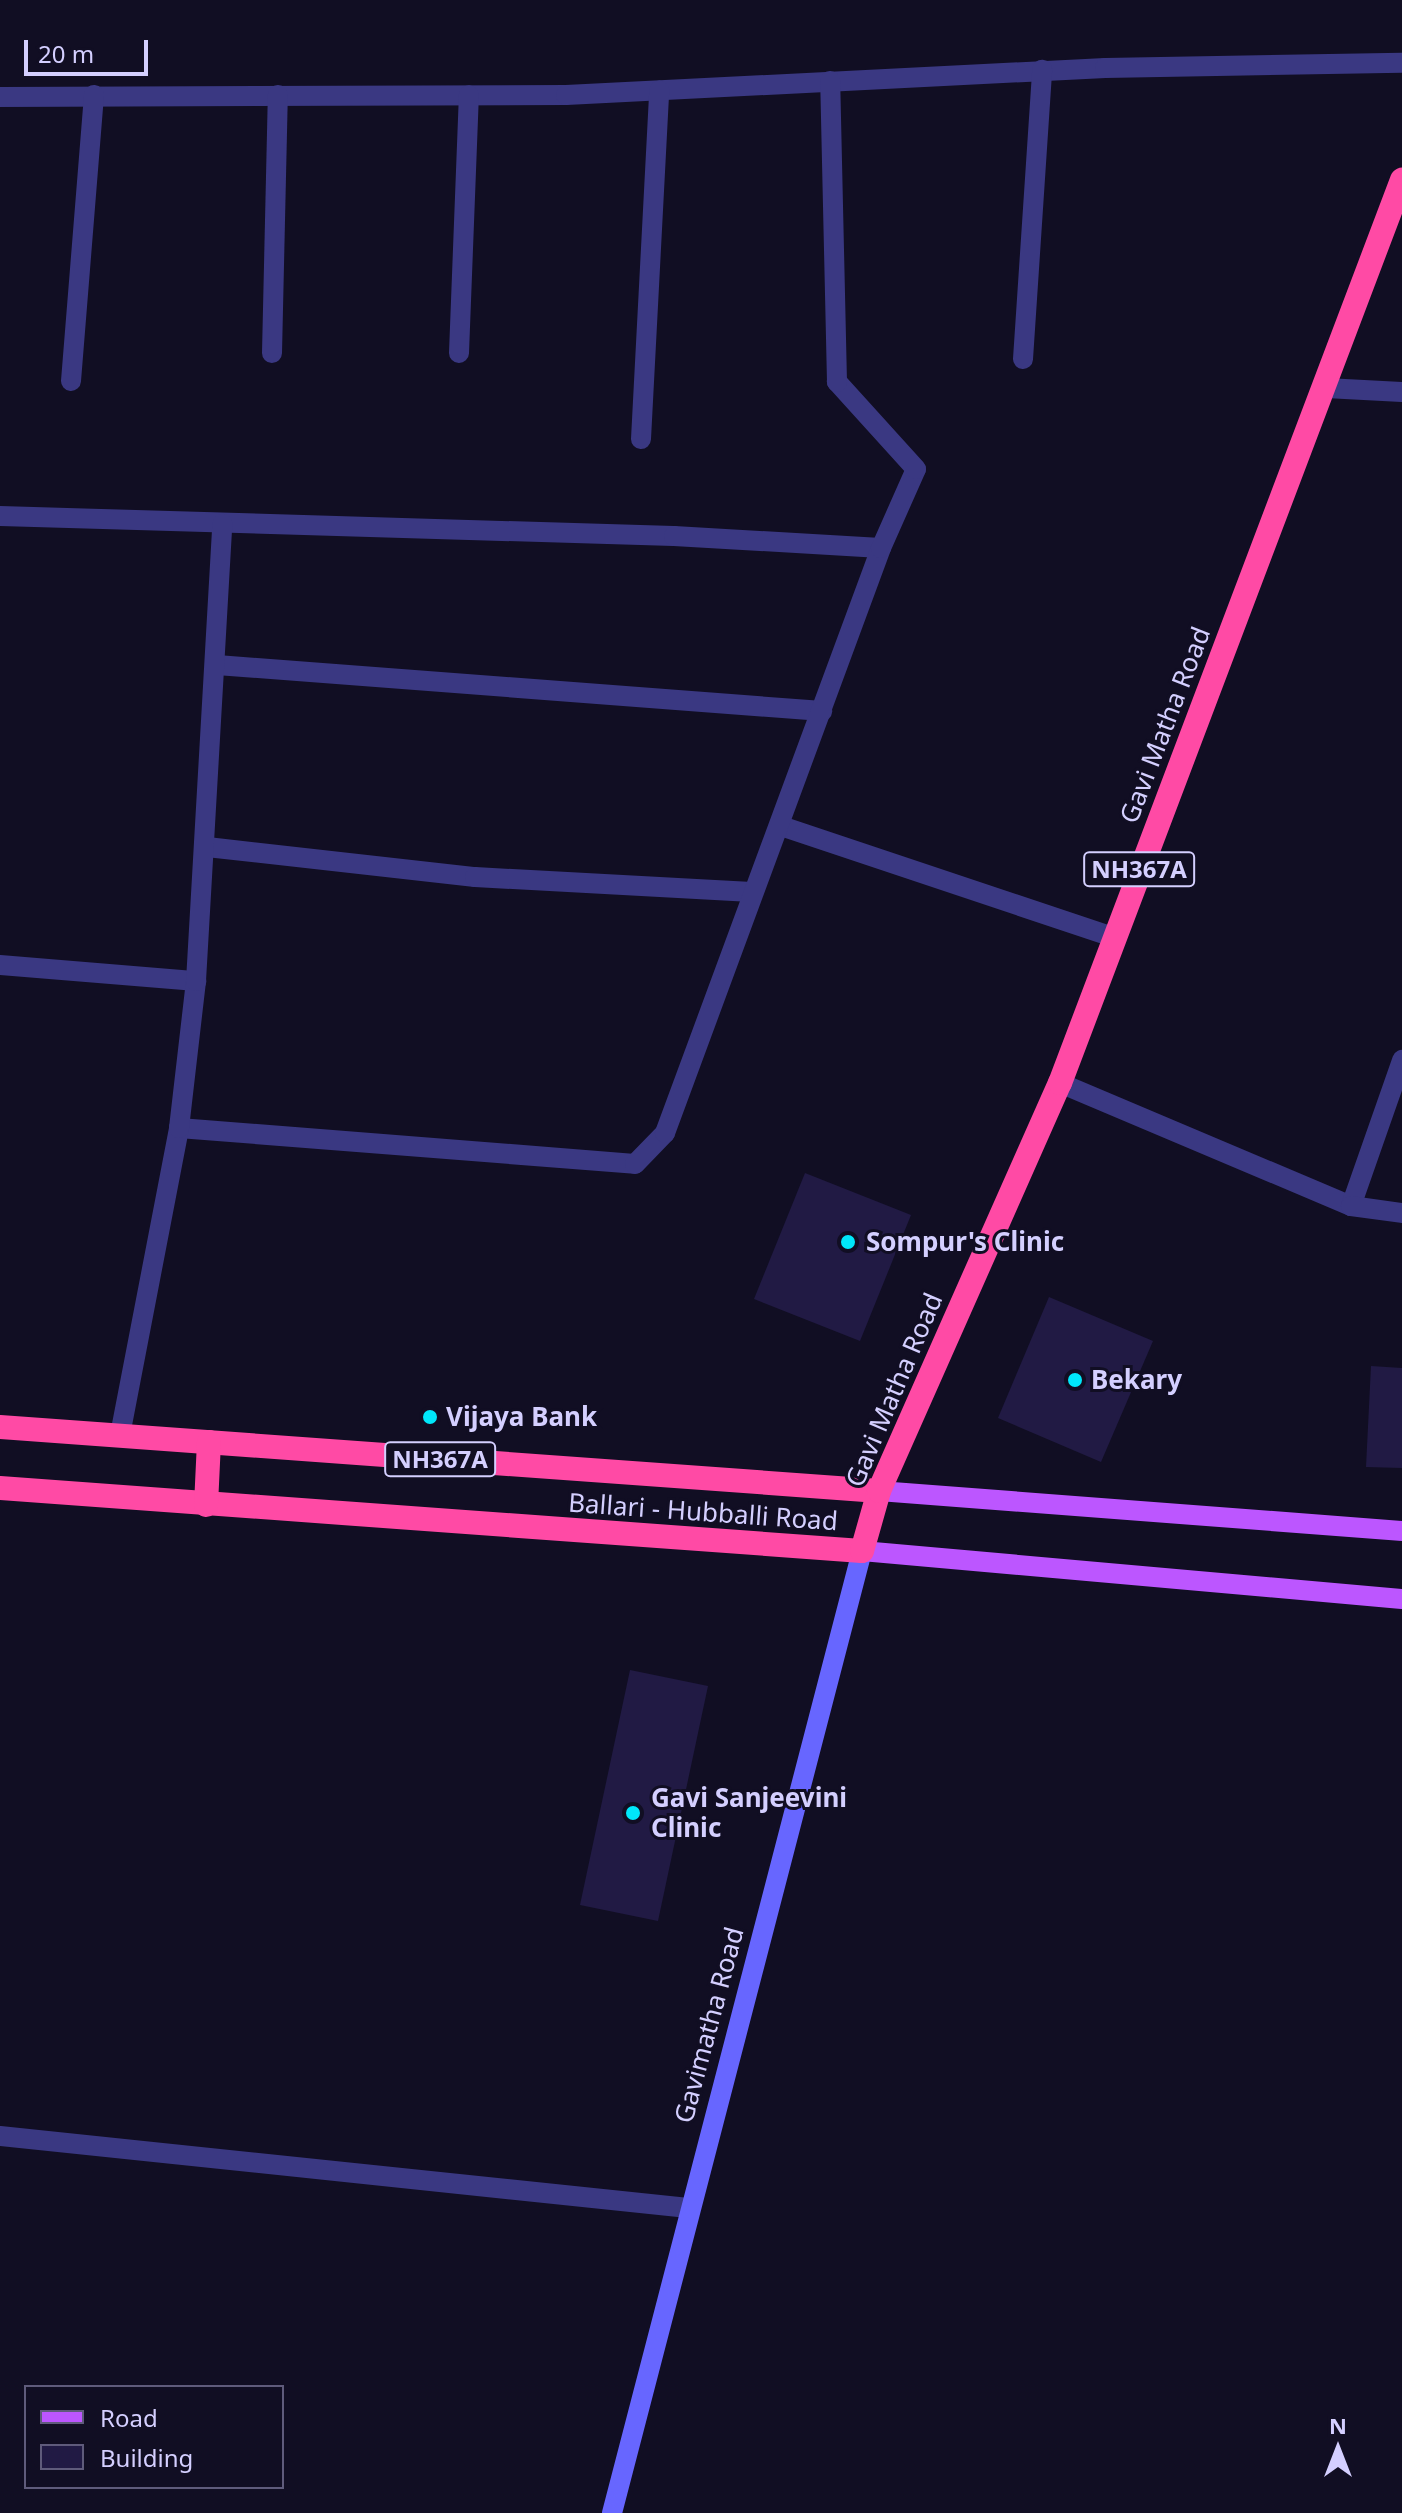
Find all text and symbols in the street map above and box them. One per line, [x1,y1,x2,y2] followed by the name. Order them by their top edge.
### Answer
[28,24,152,74] scale bar
[38,37,94,70] text: 20 m
[1113,622,1217,828] street label: Gavi Matha Road
[1083,849,1195,889] road number: NH367A
[866,1226,1064,1258] place label: Sompur's Clinic
[837,1231,859,1253] marker: Sompur's Clinic
[839,1288,949,1492] street label: Gavi Matha Road
[1091,1364,1182,1396] place label: Bekary
[1066,1371,1084,1389] marker: Bekary
[446,1401,597,1433] place label: Vijaya Bank
[421,1408,439,1426] marker: Vijaya Bank
[384,1439,496,1479] road number: NH367A
[567,1487,839,1537] street label: Ballari - Hubballi Road
[651,1782,847,1844] place label: Gavi Sanjeevini Clinic
[622,1802,644,1824] marker: Gavi Sanjeevini Clinic
[668,1924,750,2126] street label: Gavimatha Road
[24,2385,284,2489] legend
[100,2401,158,2434] text: Road
[1298,2409,1378,2489] north arrow
[1329,2410,1347,2440] text: N
[100,2441,193,2474] text: Building

